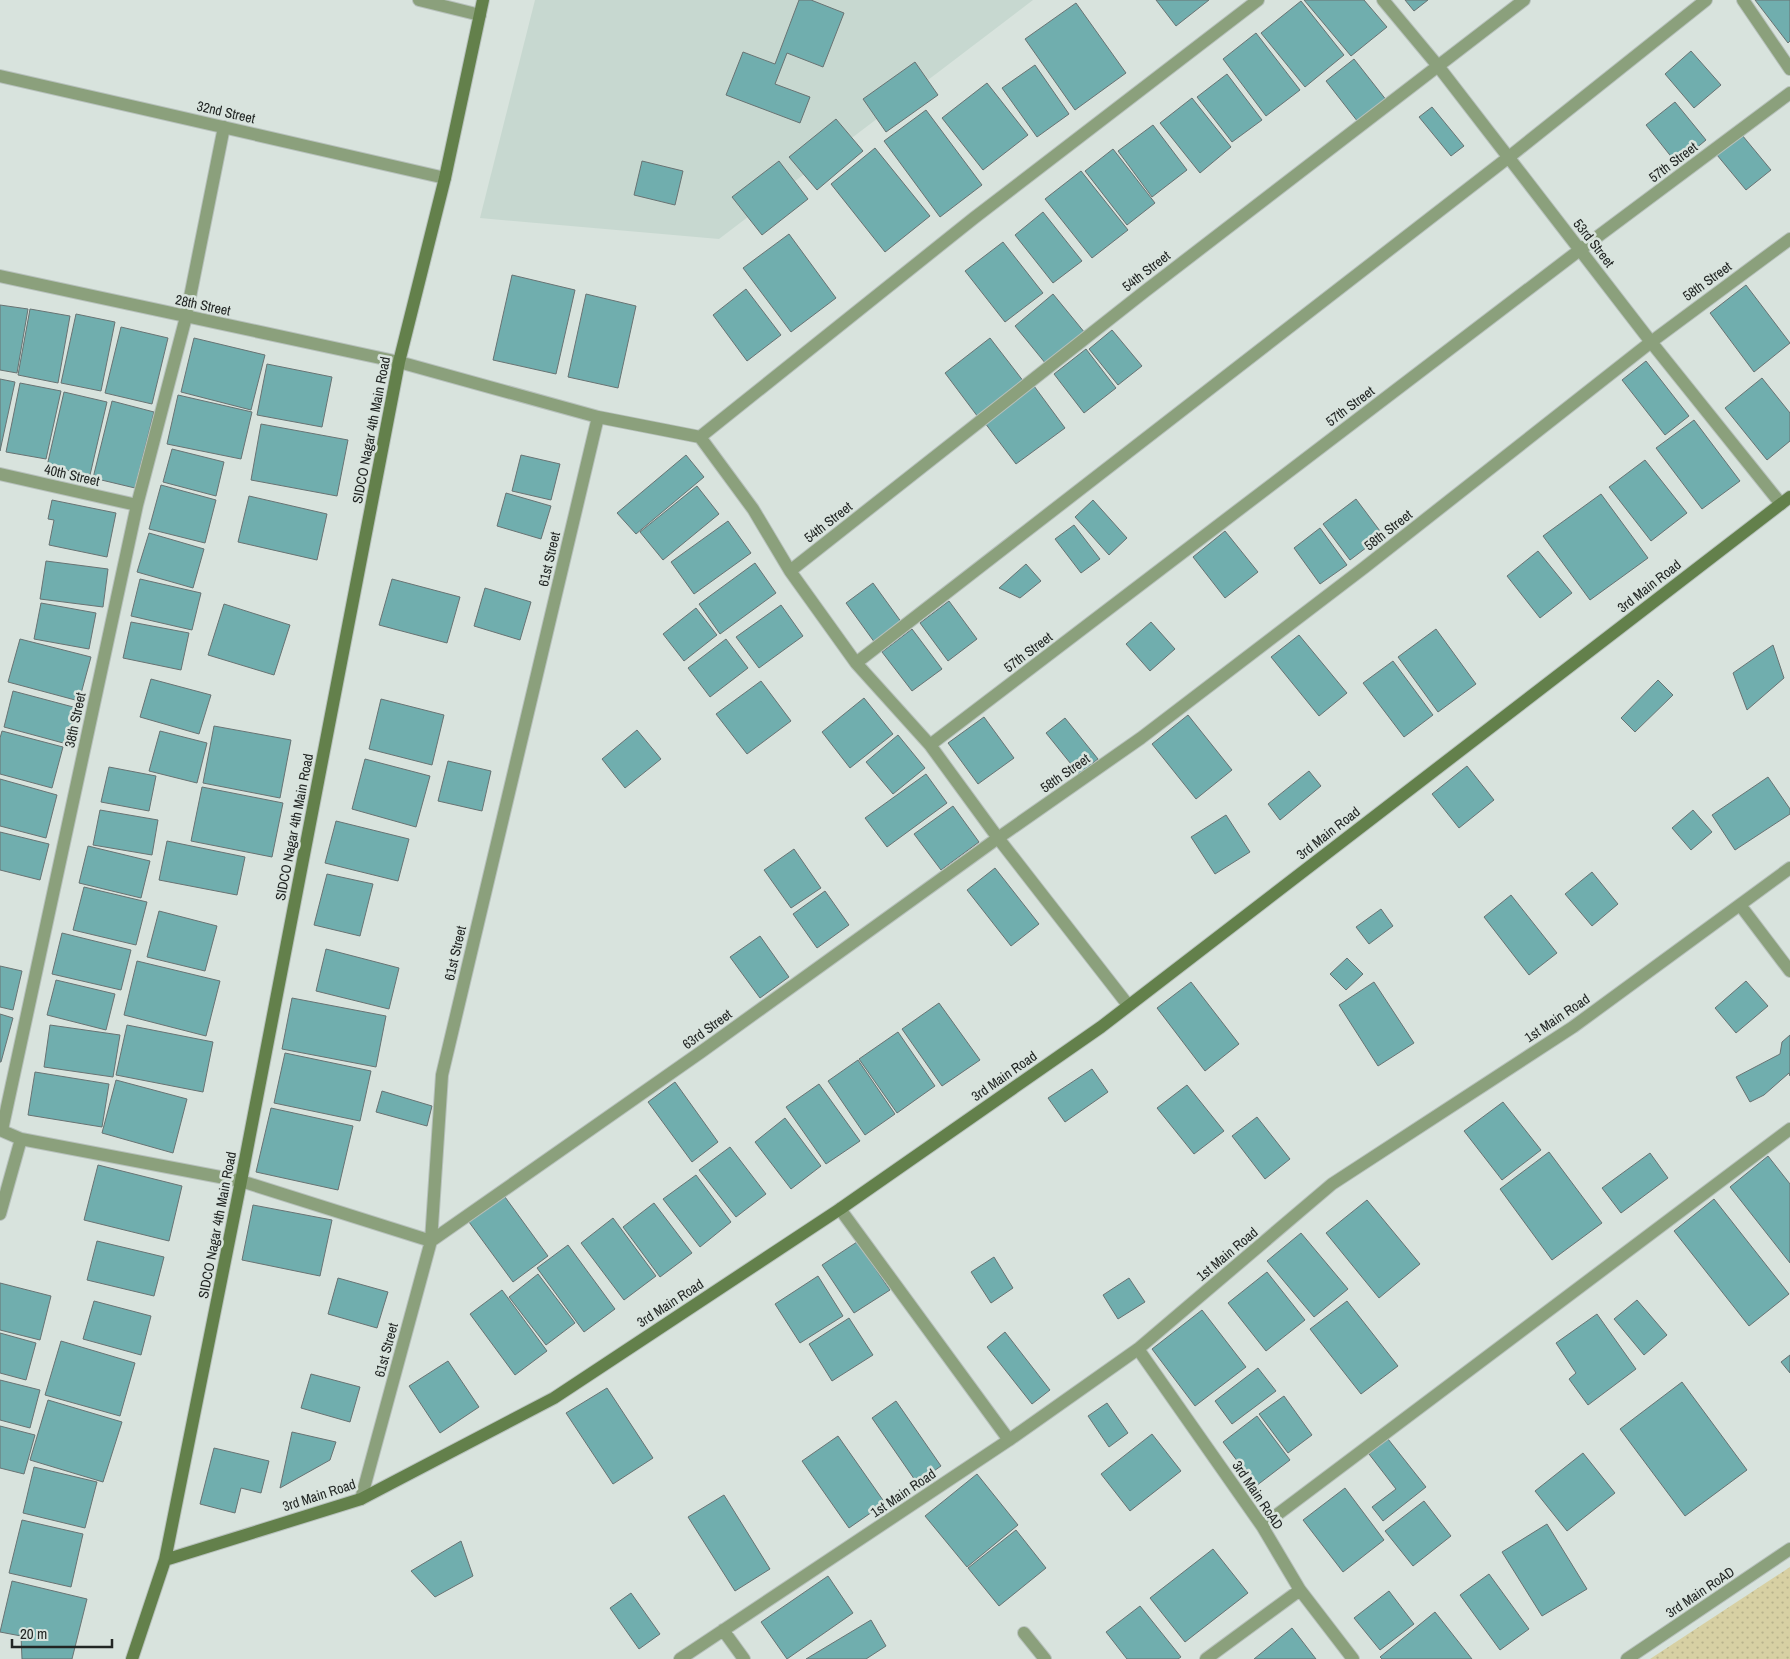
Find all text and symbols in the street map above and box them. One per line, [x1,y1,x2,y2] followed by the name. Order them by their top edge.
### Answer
[195,97,257,127] street label: 32nd Street
[1645,138,1701,186] street label: 57th Street
[1569,215,1619,271] street label: 53rd Street
[1118,247,1174,295] street label: 54th Street
[1679,257,1735,305] street label: 58th Street
[174,290,232,320] street label: 28th Street
[348,355,394,505] street label: SIDCO Nagar 4th Main Road
[1322,382,1378,430] street label: 57th Street
[43,460,101,490] street label: 40th Street
[800,498,856,546] street label: 54th Street
[1360,506,1416,554] street label: 58th Street
[534,530,564,588] street label: 61st Street
[1614,556,1684,616] street label: 3rd Main Road
[1000,628,1056,676] street label: 57th Street
[60,691,90,749] street label: 38th Street
[1037,750,1093,796] street label: 58th Street
[271,752,317,902] street label: SIDCO Nagar 4th Main Road
[1293,803,1363,863] street label: 3rd Main Road
[440,924,470,982] street label: 61st Street
[1521,990,1593,1046] street label: 1st Main Road
[679,1005,735,1053] street label: 63rd Street
[968,1047,1040,1105] street label: 3rd Main Road
[194,1150,240,1300] street label: SIDCO Nagar 4th Main Road
[1193,1223,1261,1285] street label: 1st Main Road
[633,1275,707,1331] street label: 3rd Main Road
[370,1321,402,1379] street label: 61st Street
[1228,1457,1288,1533] street label: 3rd Main RoAD
[867,1465,939,1521] street label: 1st Main Road
[280,1475,358,1515] street label: 3rd Main Road
[1662,1562,1738,1622] street label: 3rd Main RoAD
[12,1616,112,1648] scale bar
[20,1623,47,1644] text: 20 m

